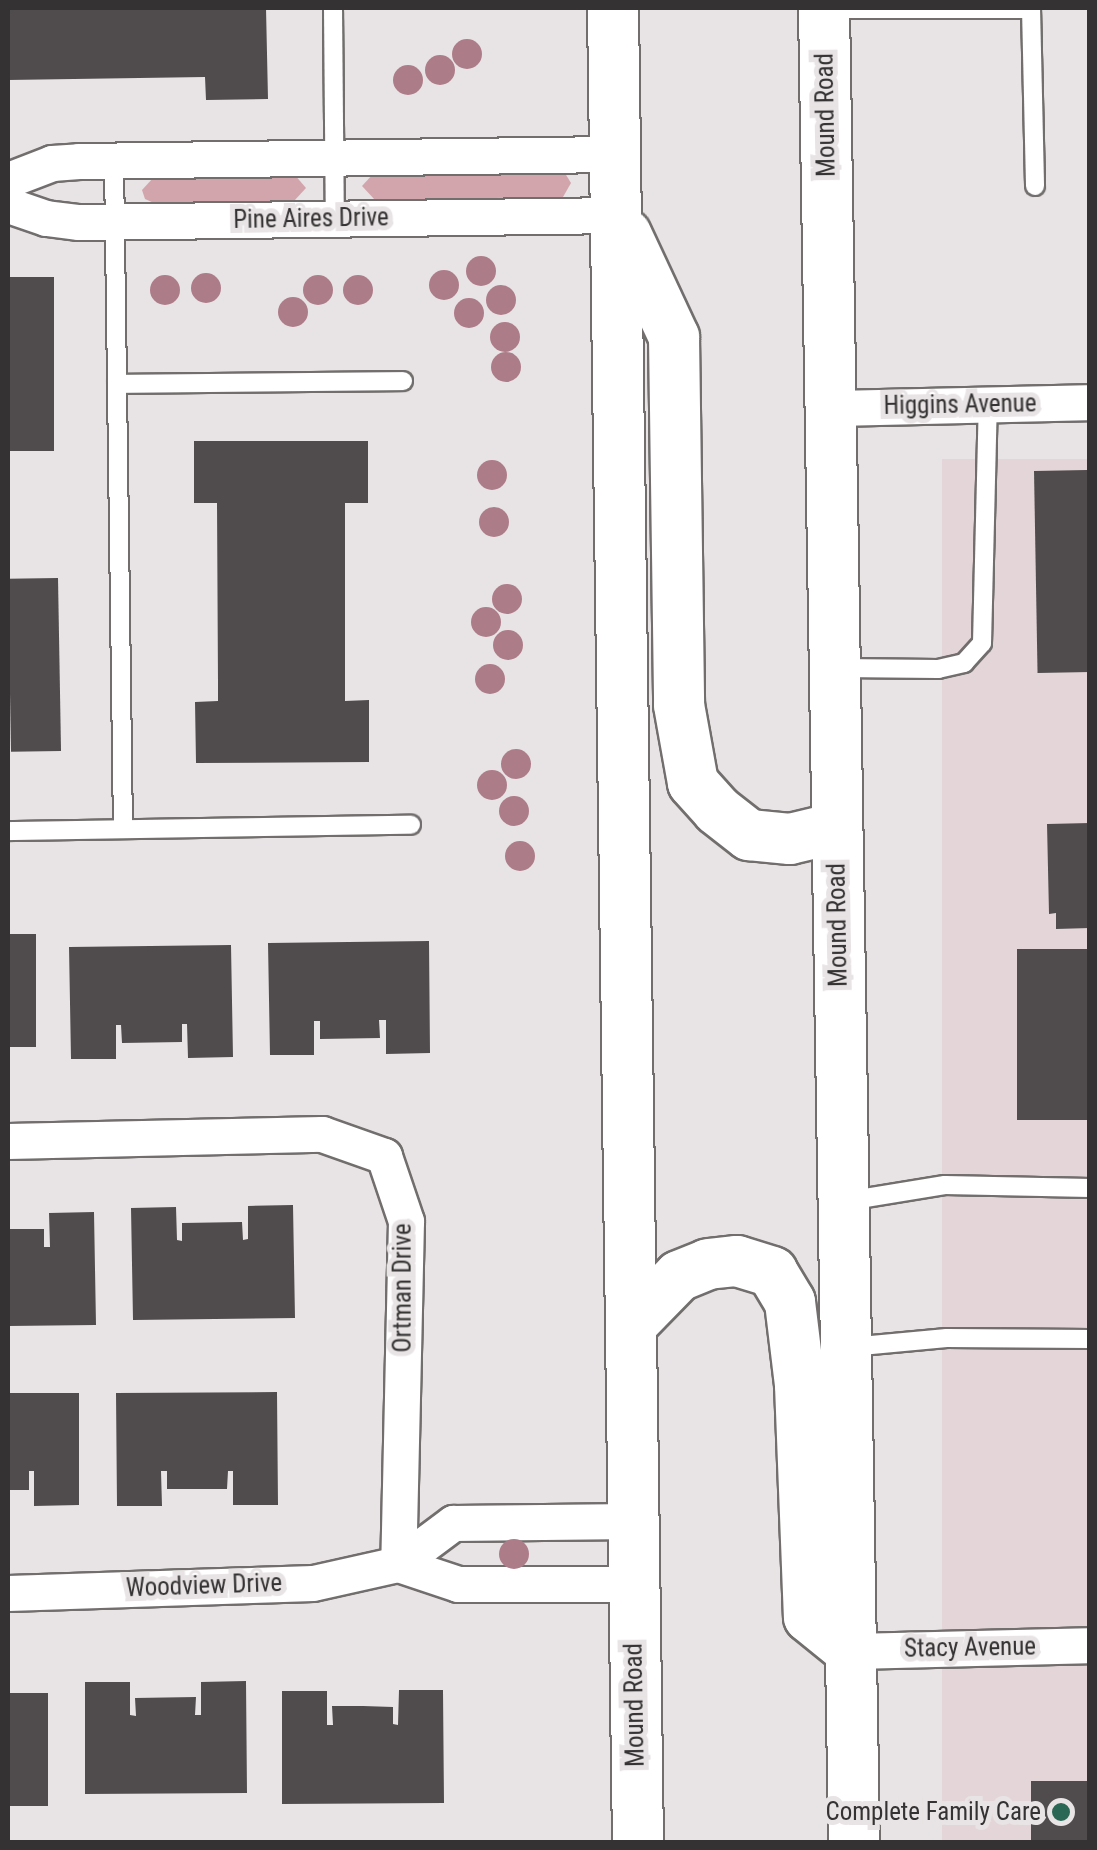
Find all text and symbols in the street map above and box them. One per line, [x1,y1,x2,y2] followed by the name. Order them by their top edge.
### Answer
[810,53,842,177] street label: Mound Road
[233,203,389,235] street label: Pine Aires Drive
[883,389,1037,421] street label: Higgins Avenue
[822,863,854,987] street label: Mound Road
[388,1223,418,1353] street label: Ortman Drive
[125,1568,283,1604] street label: Woodview Drive
[904,1632,1036,1664] street label: Stacy Avenue
[619,1643,651,1767] street label: Mound Road
[826,1797,1041,1827] place label: Complete Family Care
[1050,1801,1072,1823] marker: Complete Family Care

